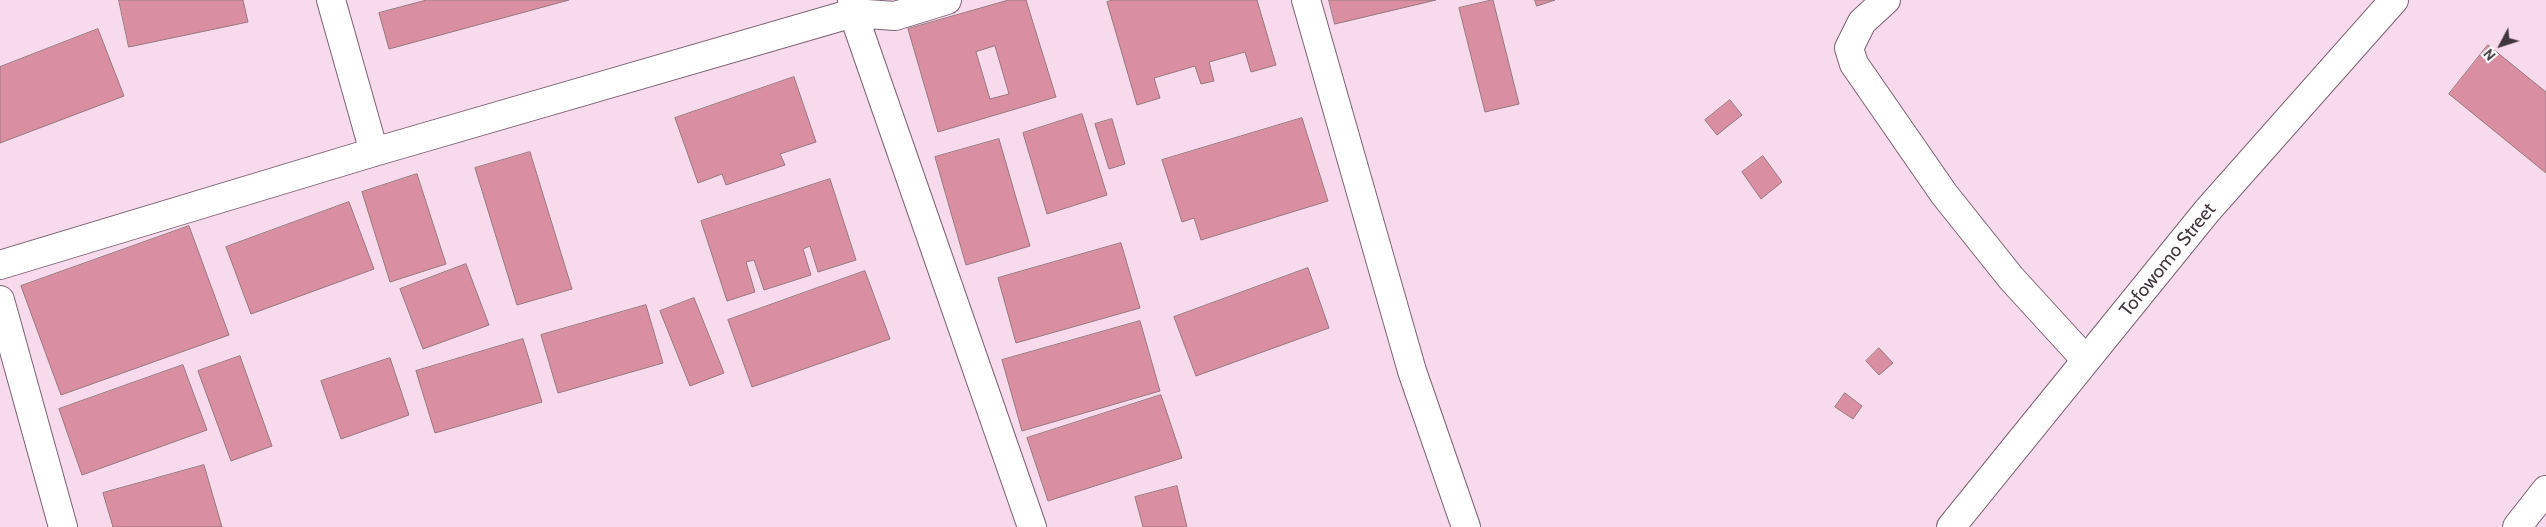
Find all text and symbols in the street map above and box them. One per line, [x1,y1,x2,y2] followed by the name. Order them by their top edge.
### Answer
[2476,20,2526,70] north arrow
[2479,45,2500,64] text: N
[2115,199,2221,321] street label: Tofowomo Street

